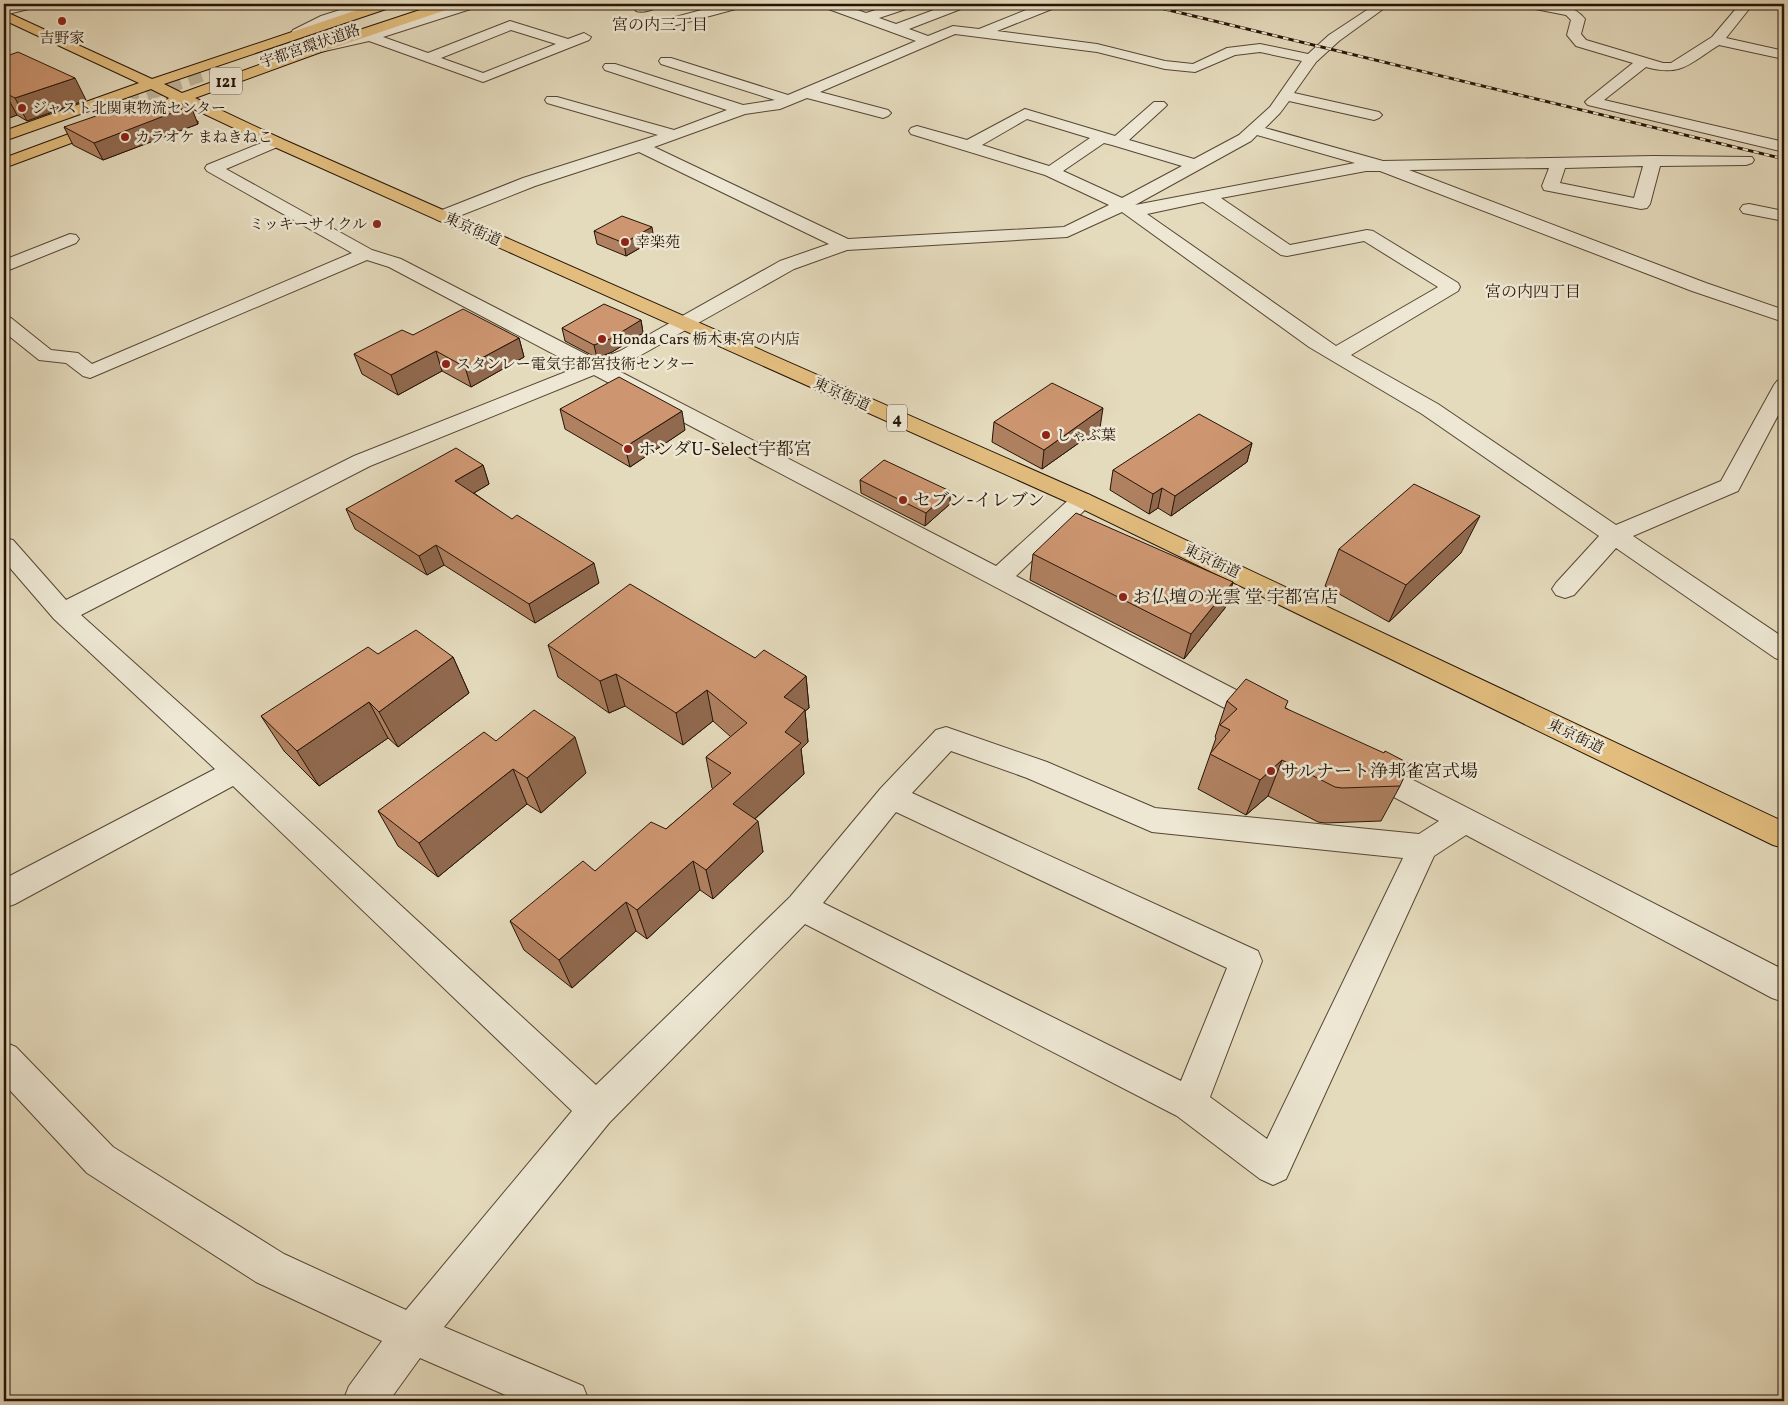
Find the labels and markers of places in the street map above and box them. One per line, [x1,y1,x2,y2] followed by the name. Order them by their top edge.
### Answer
[56,15,68,27] marker: 吉野家
[39,29,85,50] place label: 吉野家
[32,99,226,120] place label: ジャスト北関東物流センター
[16,102,28,114] marker: ジャスト北関東物流センター
[135,128,273,149] place label: カラオケ まねきねこ
[119,131,131,143] marker: カラオケ まねきねこ
[249,215,367,236] place label: ミッキーサイクル
[371,218,383,230] marker: ミッキーサイクル
[635,233,680,254] place label: 幸楽苑
[619,236,631,248] marker: 幸楽苑
[612,330,800,351] place label: Honda Cars 栃木東 宮の内店
[596,333,608,345] marker: Honda Cars 栃木東 宮の内店
[456,355,695,376] place label: スタンレー電気宇都宮技術センター
[440,358,452,370] marker: スタンレー電気宇都宮技術センター
[1056,426,1116,447] place label: しゃぶ葉
[1040,429,1052,441] marker: しゃぶ葉
[638,438,812,463] place label: ホンダU-Select宇都宮
[622,443,634,455] marker: ホンダU-Select宇都宮
[913,489,1045,514] place label: セブン-イレブン
[897,494,909,506] marker: セブン-イレブン
[1133,586,1338,611] place label: お仏壇の光雲 堂 宇都宮店
[1117,591,1129,603] marker: お仏壇の光雲 堂 宇都宮店
[1281,760,1478,785] place label: サルナート浄邦雀宮式場
[1265,765,1277,777] marker: サルナート浄邦雀宮式場

